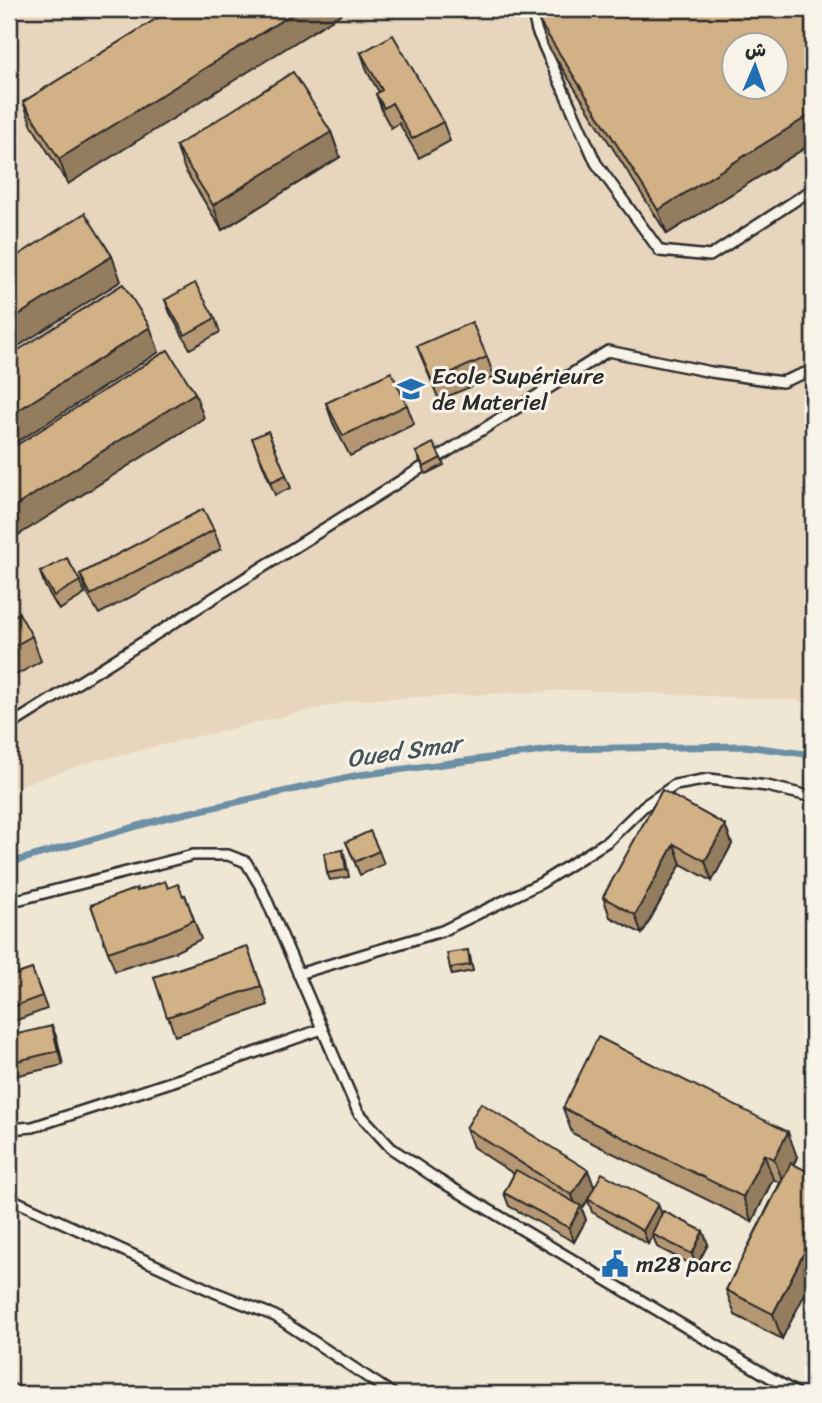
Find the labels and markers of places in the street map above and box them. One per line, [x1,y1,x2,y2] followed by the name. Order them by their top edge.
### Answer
[432,356,604,423] place label: Ecole Supérieure de Materiel
[396,374,426,404] school or university icon: Ecole Supérieure de Materiel
[636,1244,732,1285] place label: m28 parc
[600,1249,630,1279] public building icon: m28 parc

